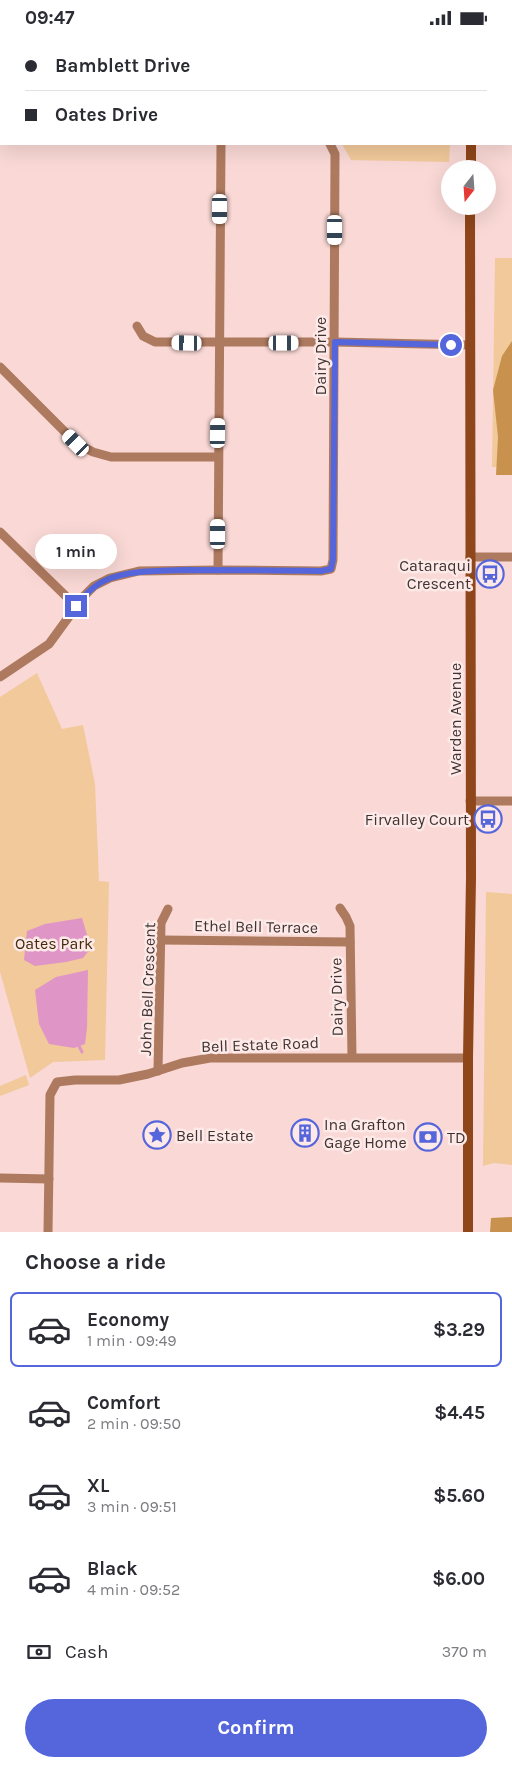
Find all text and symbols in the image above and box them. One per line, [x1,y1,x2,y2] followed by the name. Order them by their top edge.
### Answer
[25,7,75,29] text: 09:47
[55,55,190,77] text: Bamblett Drive
[55,104,158,126] text: Oates Drive
[441,160,496,215] north arrow
[441,160,496,215] map controls
[212,194,227,224] car
[327,215,342,245] car
[311,317,330,395] street label: Dairy Drive
[440,334,462,356] route start
[171,335,202,351] car
[269,336,299,351] car
[210,418,225,448] car
[60,427,91,459] car
[210,519,225,549] car
[35,533,117,569] callout: 1 min
[56,542,96,561] text: 1 min
[399,556,471,593] place label: Cataraqui Crescent
[475,559,505,589] bus stop icon: Cataraqui Crescent
[65,595,87,617] route end
[446,663,465,775] street label: Warden Avenue
[473,804,503,834] bus stop icon: Firvalley Court
[365,810,469,829] place label: Firvalley Court
[194,916,318,937] street label: Ethel Bell Terrace
[136,922,159,1056] street label: John Bell Crescent
[15,934,93,953] park label: Oates Park
[326,958,347,1036] street label: Dairy Drive
[201,1033,319,1056] street label: Bell Estate Road
[324,1115,407,1152] place label: Ina Grafton Gage Home
[290,1118,320,1148] building icon: Ina Grafton Gage Home
[142,1120,172,1150] place icon: Bell Estate
[413,1122,443,1152] bank icon: TD
[176,1126,253,1145] place label: Bell Estate
[447,1128,466,1147] place label: TD
[25,1249,166,1275] text: Choose a ride
[27,1307,72,1352] icon: car
[87,1309,169,1331] text: Economy
[433,1319,485,1341] text: $3.29
[87,1331,177,1350] text: 1 min · 09:49
[27,1390,72,1435] icon: car
[87,1392,161,1414] text: Comfort
[434,1402,485,1424] text: $4.45
[87,1414,181,1433] text: 2 min · 09:50
[27,1473,72,1518] icon: car
[87,1475,109,1497] text: XL
[433,1485,485,1507] text: $5.60
[87,1497,177,1516] text: 3 min · 09:51
[27,1556,72,1601] icon: car
[87,1558,138,1580] text: Black
[432,1568,485,1590] text: $6.00
[87,1580,180,1599] text: 4 min · 09:52
[25,1638,53,1666] icon: cash
[65,1641,109,1663] text: Cash
[442,1642,487,1661] text: 370 m
[25,1699,487,1757] button: Confirm

